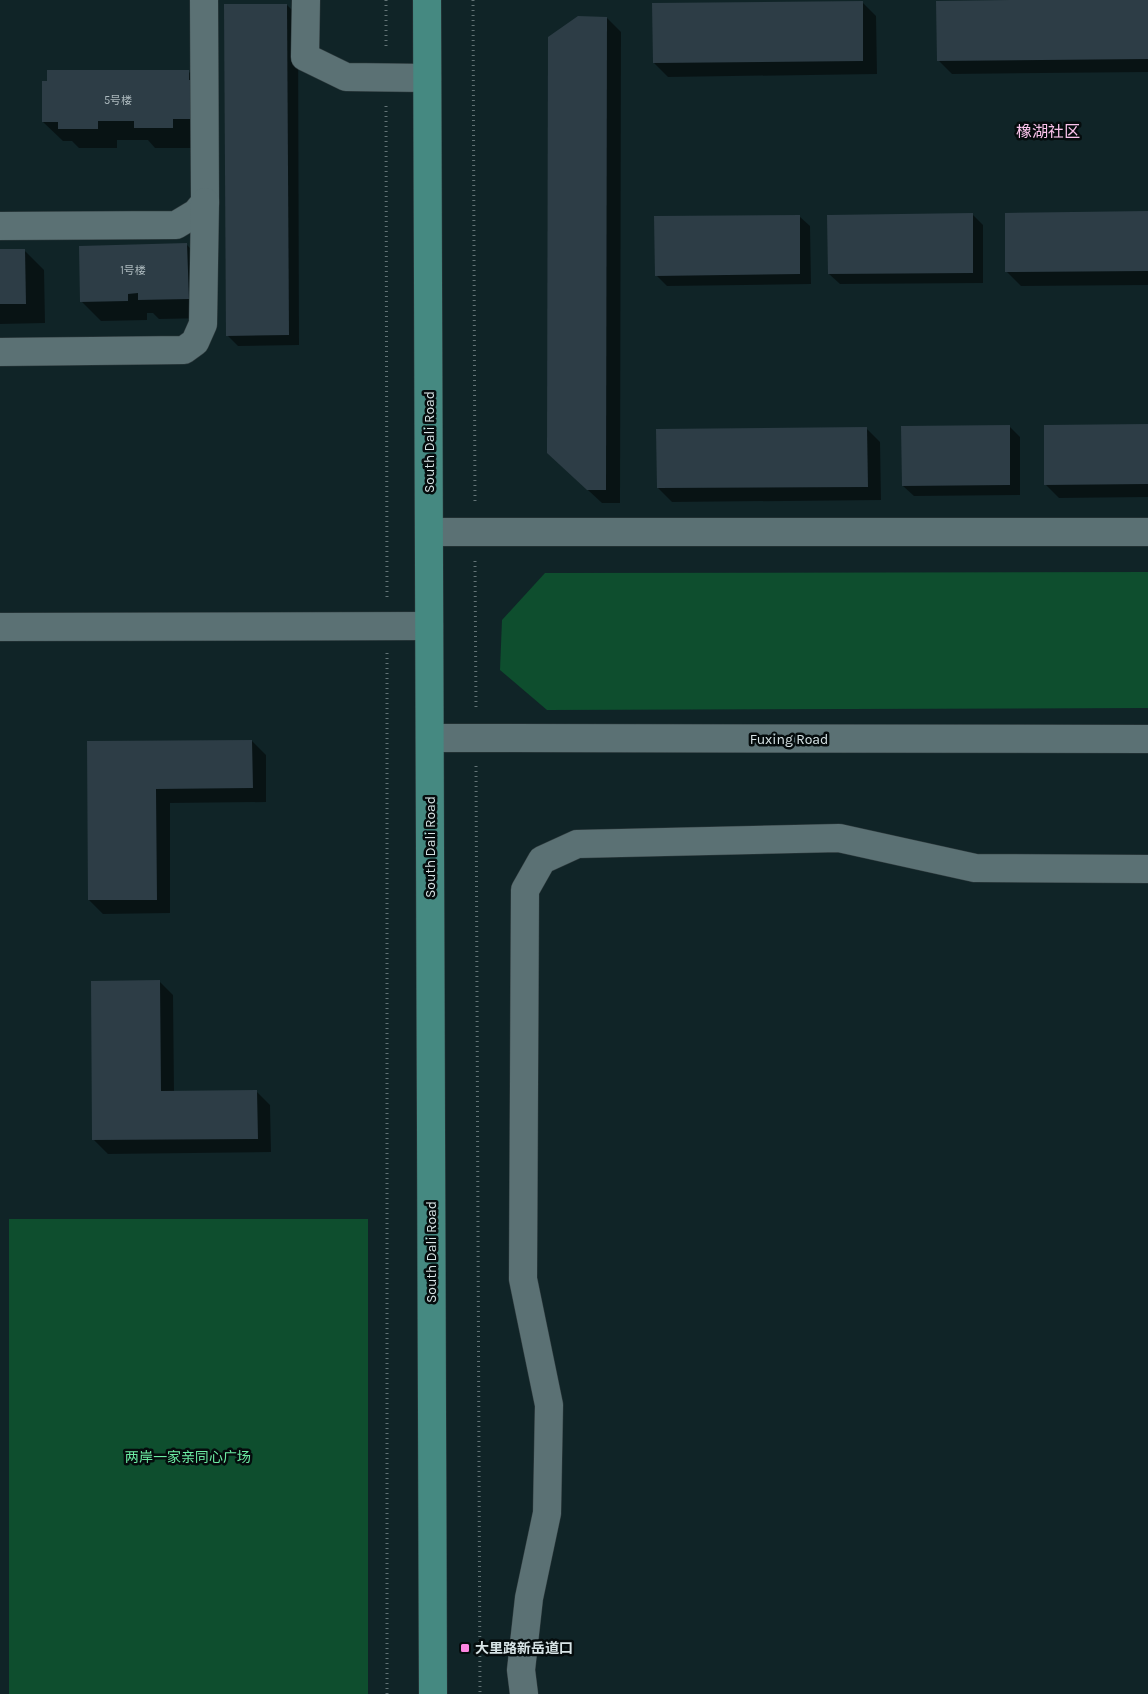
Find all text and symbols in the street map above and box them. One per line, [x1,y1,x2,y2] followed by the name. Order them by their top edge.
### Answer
[104,94,132,107] house number: 5号楼
[1016,122,1080,141] district label: 橡湖社区
[120,264,146,277] house number: 1号楼
[421,391,438,493] street label: South Dali Road
[750,731,828,748] street label: Fuxing Road
[422,796,439,898] street label: South Dali Road
[423,1201,440,1303] street label: South Dali Road
[125,1449,251,1466] park label: 两岸一家亲同心广场
[475,1640,573,1657] place label: 大里路新岳道口
[459,1642,471,1654] marker: 大里路新岳道口

